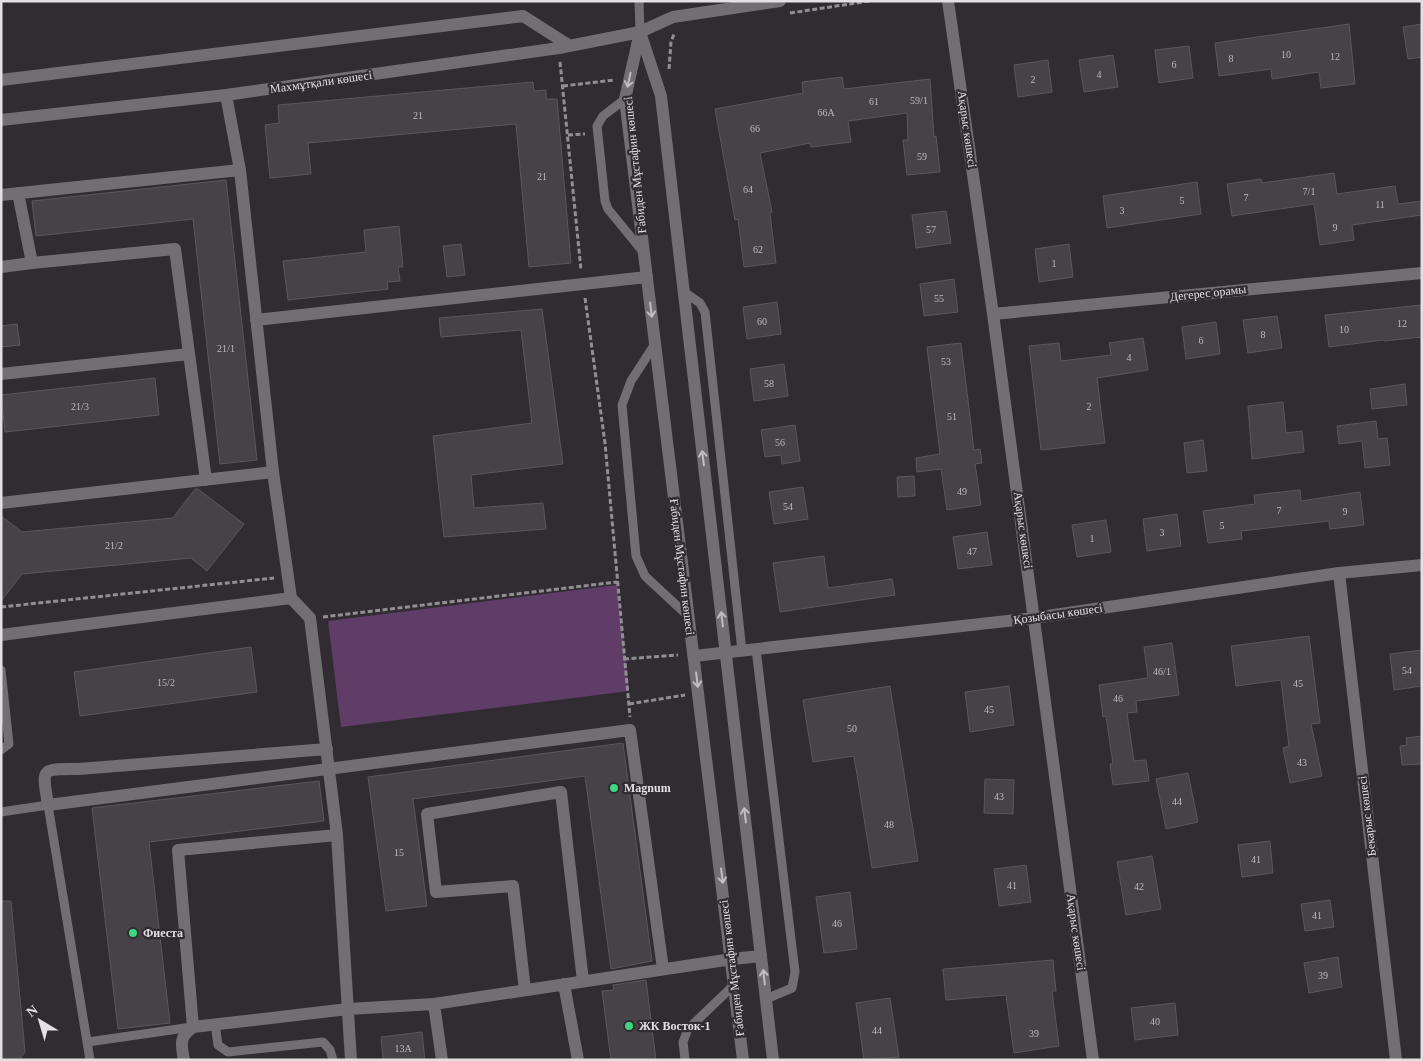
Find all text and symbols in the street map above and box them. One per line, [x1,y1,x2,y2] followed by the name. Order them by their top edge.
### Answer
[1281,49,1291,60] house number: 10
[1330,51,1340,62] house number: 12
[1229,53,1234,64] house number: 8
[1172,59,1177,70] house number: 6
[269,68,374,96] street label: Махмұтқали көшесі
[1097,69,1102,80] house number: 4
[624,71,634,87] one-way arrow
[1031,74,1036,85] house number: 2
[955,90,979,169] street label: Ақарыс көшесі
[621,95,649,234] street label: Ғабиден Мұстафин көшесі
[910,95,928,106] house number: 59/1
[869,96,879,107] house number: 61
[817,107,835,118] house number: 66А
[413,110,423,121] house number: 21
[750,123,760,134] house number: 66
[917,151,927,162] house number: 59
[537,171,547,182] house number: 21
[743,184,753,195] house number: 64
[1303,186,1315,197] house number: 7/1
[1244,192,1249,203] house number: 7
[1180,195,1185,206] house number: 5
[1375,199,1385,210] house number: 11
[1120,205,1125,216] house number: 3
[1333,222,1338,233] house number: 9
[926,224,936,235] house number: 57
[753,244,763,255] house number: 62
[1052,258,1057,269] house number: 1
[1169,282,1247,304] street label: Дегерес орамы
[934,293,944,304] house number: 55
[646,302,656,318] one-way arrow
[757,316,767,327] house number: 60
[1397,318,1407,329] house number: 12
[1339,324,1349,335] house number: 10
[1261,329,1266,340] house number: 8
[1199,335,1204,346] house number: 6
[217,343,235,354] house number: 21/1
[1127,352,1132,363] house number: 4
[941,356,951,367] house number: 53
[764,378,774,389] house number: 58
[71,401,89,412] house number: 21/3
[1087,401,1092,412] house number: 2
[947,411,957,422] house number: 51
[775,437,785,448] house number: 56
[698,450,708,466] one-way arrow
[957,486,967,497] house number: 49
[1011,491,1035,570] street label: Ақарыс көшесі
[667,498,697,637] street label: Ғабиден Мұстафин көшесі
[783,501,793,512] house number: 54
[1277,505,1282,516] house number: 7
[1343,506,1348,517] house number: 9
[1220,520,1225,531] house number: 5
[1160,527,1165,538] house number: 3
[1090,533,1095,544] house number: 1
[105,540,123,551] house number: 21/2
[967,546,977,557] house number: 47
[1012,601,1104,627] street label: Қозыбасы көшесі
[717,611,727,627] one-way arrow
[1402,665,1412,676] house number: 54
[1153,666,1171,677] house number: 46/1
[692,672,702,688] one-way arrow
[157,677,175,688] house number: 15/2
[1293,678,1303,689] house number: 45
[1113,693,1123,704] house number: 46
[984,704,994,715] house number: 45
[847,723,857,734] house number: 50
[1297,757,1307,768] house number: 43
[1355,774,1379,857] street label: Бекарыс көшесі
[624,781,671,795] place label: Magnum
[608,782,620,794] marker: Magnum
[994,791,1004,802] house number: 43
[1172,796,1182,807] house number: 44
[740,807,750,823] one-way arrow
[884,819,894,830] house number: 48
[394,847,404,858] house number: 15
[1251,854,1261,865] house number: 41
[717,868,727,884] one-way arrow
[1007,880,1017,891] house number: 41
[1134,881,1144,892] house number: 42
[1064,893,1088,972] street label: Ақарыс көшесі
[717,898,747,1037] street label: Ғабиден Мұстафин көшесі
[1312,910,1322,921] house number: 41
[832,918,842,929] house number: 46
[143,926,183,940] place label: Фиеста
[127,927,139,939] marker: Фиеста
[759,969,769,985] one-way arrow
[1318,970,1328,981] house number: 39
[15,996,65,1046] north arrow
[24,1002,41,1020] text: N
[1150,1016,1160,1027] house number: 40
[639,1019,711,1033] place label: ЖК Восток-1
[623,1020,635,1032] marker: ЖК Восток-1
[872,1025,882,1036] house number: 44
[1029,1028,1039,1039] house number: 39
[394,1043,412,1054] house number: 13А

